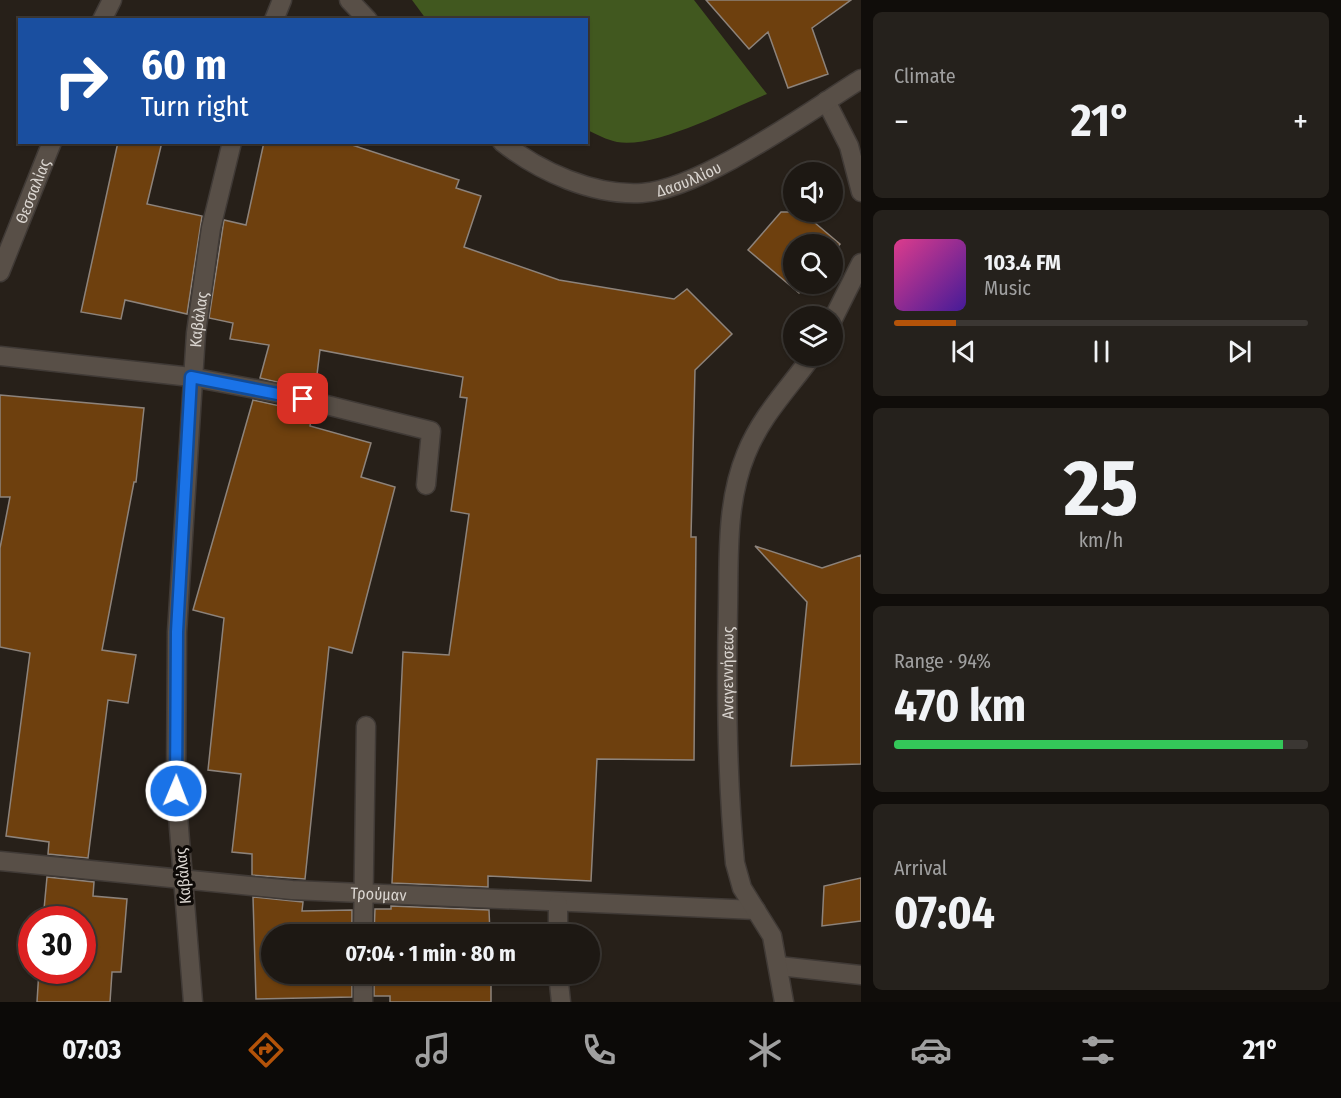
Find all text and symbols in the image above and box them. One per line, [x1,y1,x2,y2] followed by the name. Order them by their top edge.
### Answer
[141,40,227,90] text: 60 m
[42,42,120,120] icon: right
[894,64,956,88] text: Climate
[141,91,249,123] text: Turn right
[1071,94,1131,148] text: 21°
[894,102,909,142] text: −
[1293,102,1308,142] text: +
[11,156,54,226] street label: Θεσσαλίας
[654,157,724,200] street label: Δασυλλίου
[783,162,843,366] map controls
[783,162,843,222] button: sound
[783,234,843,294] button: search
[984,249,1061,276] text: 103.4 FM
[984,276,1031,300] text: Music
[186,290,211,348] street label: Καβάλας
[783,306,843,366] button: layers
[947,335,980,368] icon: previous
[1085,335,1118,368] icon: pause
[1223,335,1256,368] icon: next
[277,373,328,424] pin
[286,382,319,415] icon: arrive
[1064,442,1138,536] text: 25
[1079,528,1123,552] text: km/h
[718,626,737,720] street label: Αναγεννήσεως
[894,649,991,673] text: Range · 94%
[894,679,1026,733] text: 470 km
[144,759,208,823] position arrow
[171,847,195,905] street label: Καβάλας
[894,856,947,880] text: Arrival
[350,883,407,904] street label: Τρούμαν
[894,886,995,940] text: 07:04
[18,906,96,984] speed limit sign: 30
[345,940,516,967] text: 07:04 · 1 min · 80 m
[245,1029,287,1071] icon: directions
[412,1029,454,1071] icon: music
[578,1029,620,1071] icon: phone
[744,1029,786,1071] icon: climate
[910,1029,952,1071] icon: car
[1077,1029,1119,1071] icon: filters
[62,1034,121,1066] text: 07:03
[1243,1034,1279,1066] text: 21°

